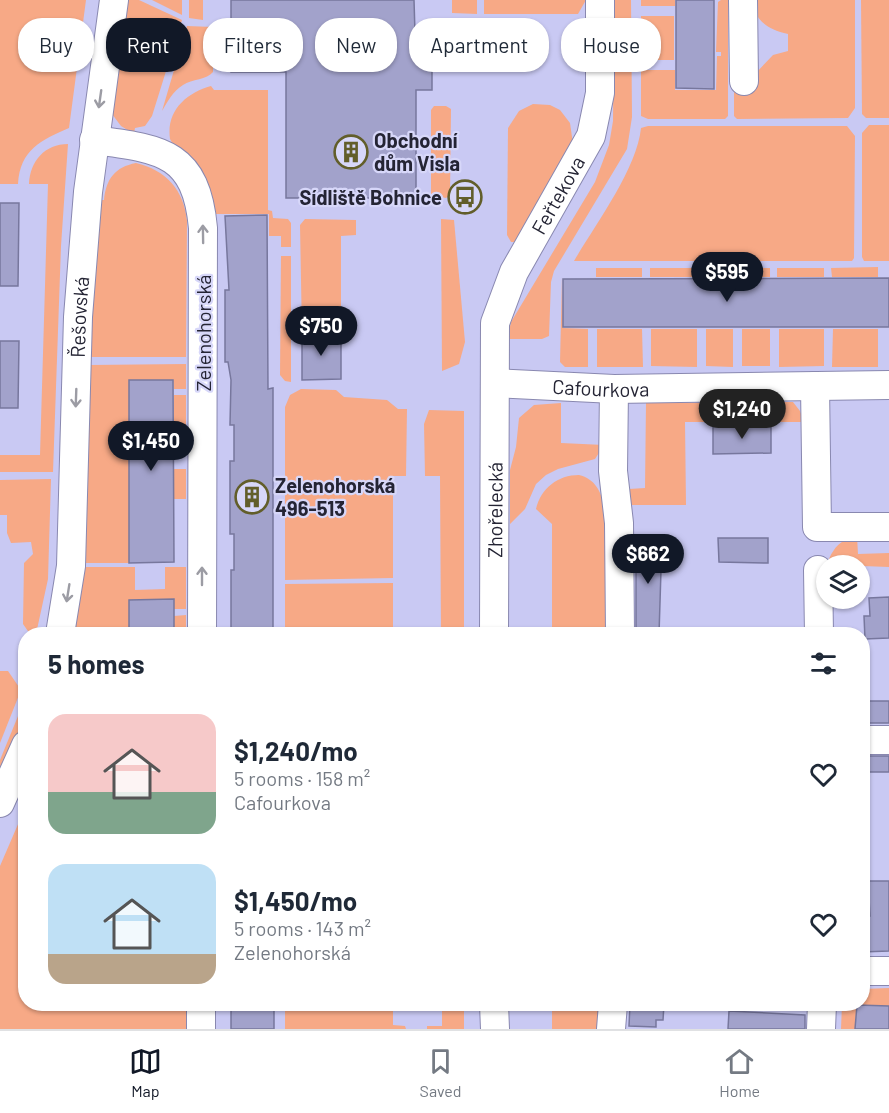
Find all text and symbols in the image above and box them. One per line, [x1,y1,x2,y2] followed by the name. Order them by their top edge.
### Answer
[18,18,94,72] chip: Buy
[106,18,191,72] chip: Rent
[203,18,303,72] chip: Filters
[315,18,397,72] chip: New
[409,18,549,72] chip: Apartment
[561,18,661,72] chip: House
[94,89,105,109] one-way arrow
[374,128,460,175] place label: Obchodní dům Visla
[333,134,369,170] building icon: Obchodní dům Visla
[526,152,589,238] street label: Feřtekova
[447,179,483,215] bus stop icon: Sídliště Bohnice
[300,185,442,209] place label: Sídliště Bohnice
[197,225,209,245] one-way arrow
[691,252,763,303] pin: $595
[705,259,749,283] text: $595
[65,275,93,358] street label: Řešovská
[191,275,215,391] street label: Zelenohorská
[285,306,357,357] pin: $750
[299,313,343,337] text: $750
[552,374,649,401] street label: Cafourkova
[70,388,82,408] one-way arrow
[693,389,791,440] pin: $1,240
[713,396,771,420] text: $1,240
[102,421,200,472] pin: $1,450
[122,428,180,452] text: $1,450
[482,462,507,558] street label: Zhořelecká
[275,473,395,520] place label: Zelenohorská 496-513
[234,479,270,515] building icon: Zelenohorská 496-513
[612,534,684,585] pin: $662
[626,541,670,565] text: $662
[816,555,870,609] map controls
[816,555,870,609] button: layers
[196,567,208,587] one-way arrow
[62,583,73,602] one-way arrow
[807,647,840,680] icon: filters
[48,648,145,679] text: 5 homes
[234,735,358,766] text: $1,240/mo
[96,738,168,810] icon: home
[807,758,840,791] icon: heart
[234,766,370,790] text: 5 rooms · 158 m²
[234,790,331,814] text: Cafourkova
[234,885,357,916] text: $1,450/mo
[96,888,168,960] icon: home
[807,908,840,941] icon: heart
[234,916,371,940] text: 5 rooms · 143 m²
[234,940,351,964] text: Zelenohorská
[129,1045,162,1100] tab: Map
[420,1045,462,1100] tab: Saved
[719,1045,760,1100] tab: Home

